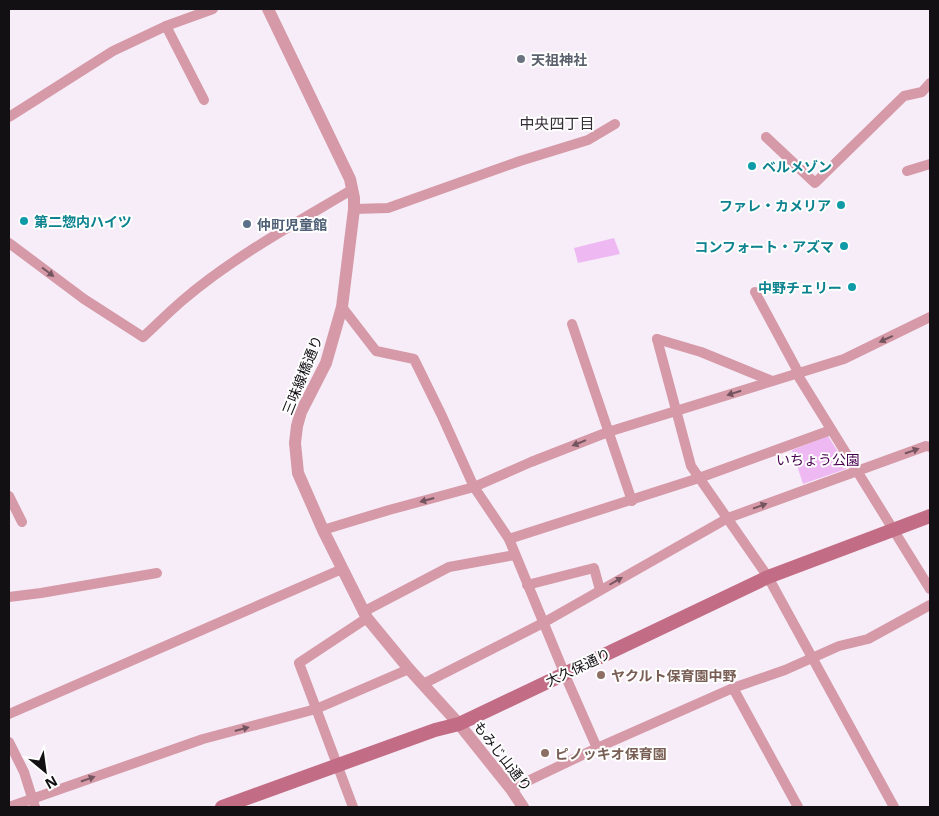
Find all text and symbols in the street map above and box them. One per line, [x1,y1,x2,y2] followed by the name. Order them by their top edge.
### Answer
[531,50,587,69] place label: 天祖神社
[515,53,527,65] marker: 天祖神社
[519,113,595,133] district label: 中央四丁目
[762,157,832,176] place label: ベルメゾン
[746,160,758,172] marker: ベルメゾン
[719,196,831,215] place label: ファレ・カメリア
[835,199,847,211] marker: ファレ・カメリア
[34,212,132,231] place label: 第二惣内ハイツ
[18,215,30,227] marker: 第二惣内ハイツ
[257,215,327,234] place label: 仲町児童館
[241,218,253,230] marker: 仲町児童館
[694,237,834,256] place label: コンフォート・アズマ
[838,240,850,252] marker: コンフォート・アズマ
[41,266,54,277] one-way arrow
[758,278,842,297] place label: 中野チェリー
[846,281,858,293] marker: 中野チェリー
[277,332,327,418] street label: 三味線橋通り
[879,335,894,343] one-way arrow
[726,390,741,397] one-way arrow
[572,439,586,447] one-way arrow
[905,447,920,454] one-way arrow
[776,450,860,469] park label: いちょう公園
[420,496,435,504] one-way arrow
[752,502,767,509] one-way arrow
[609,577,623,586] one-way arrow
[542,644,614,690] street label: 大久保通り
[611,666,737,685] place label: ヤクルト保育園中野
[595,669,607,681] marker: ヤクルト保育園中野
[470,717,536,795] street label: もみじ山通り
[235,724,250,732] one-way arrow
[555,744,667,763] place label: ピノッキオ保育園
[20,746,70,796] north arrow
[539,747,551,759] marker: ピノッキオ保育園
[42,772,61,794] text: N
[81,775,96,783] one-way arrow

